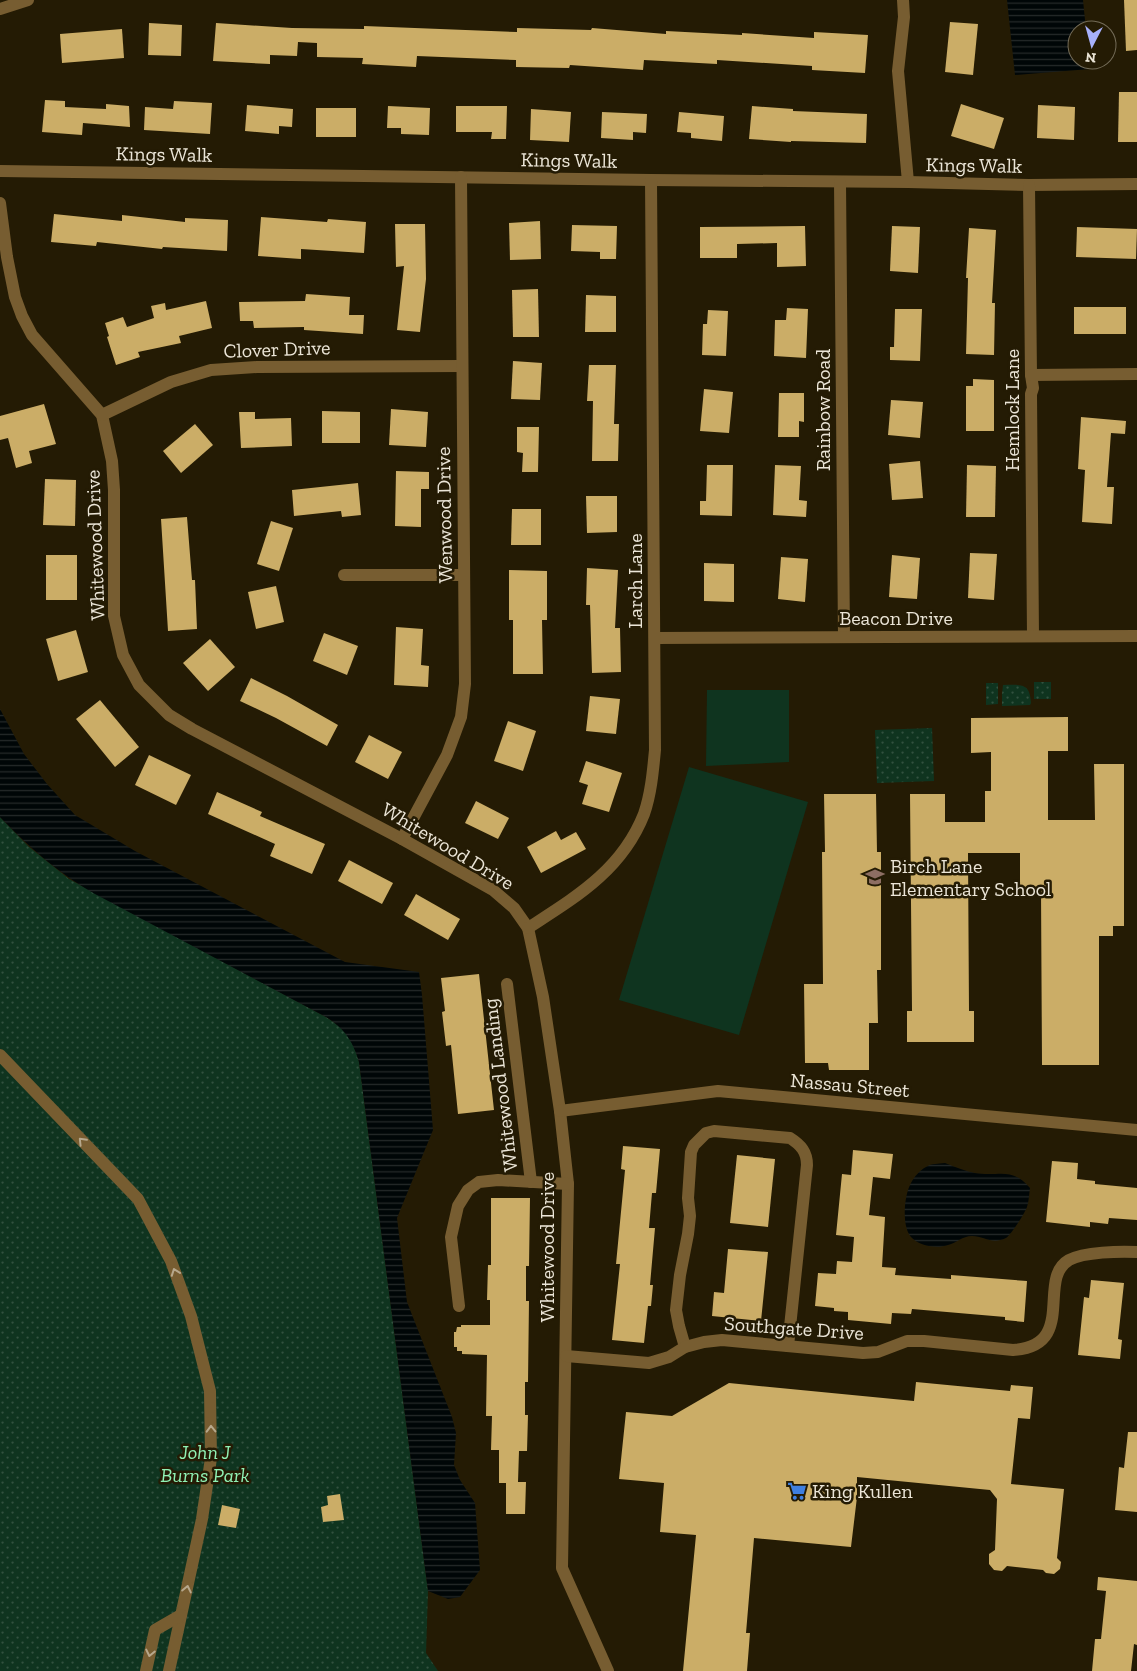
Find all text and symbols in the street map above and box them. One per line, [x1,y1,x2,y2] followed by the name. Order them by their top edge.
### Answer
[1067,20,1117,70] north arrow
[1084,48,1097,66] text: N
[115,141,213,167] street label: Kings Walk
[520,147,618,173] street label: Kings Walk
[925,152,1023,178] street label: Kings Walk
[223,335,331,363] street label: Clover Drive
[811,349,835,471] street label: Rainbow Road
[1000,349,1024,471] street label: Hemlock Lane
[431,447,457,583] street label: Wenwood Drive
[80,469,110,621] street label: Whitewood Drive
[623,533,647,629] street label: Larch Lane
[839,606,953,630] street label: Beacon Drive
[377,797,519,895] street label: Whitewood Drive
[890,854,1051,901] place label: Birch Lane Elementary School
[864,866,886,888] school or university icon: Birch Lane Elementary School
[477,997,523,1173] street label: Whitewood Landing
[789,1068,911,1102] street label: Nassau Street
[79,1137,88,1146] one-way arrow
[535,1172,559,1322] street label: Whitewood Drive
[171,1268,181,1276] one-way arrow
[723,1311,865,1345] street label: Southgate Drive
[205,1425,216,1433] one-way arrow
[160,1440,250,1487] park label: John J Burns Park
[812,1479,913,1503] place label: King Kullen
[786,1480,808,1502] supermarket icon: King Kullen
[181,1585,191,1594] one-way arrow
[145,1648,156,1657] one-way arrow

